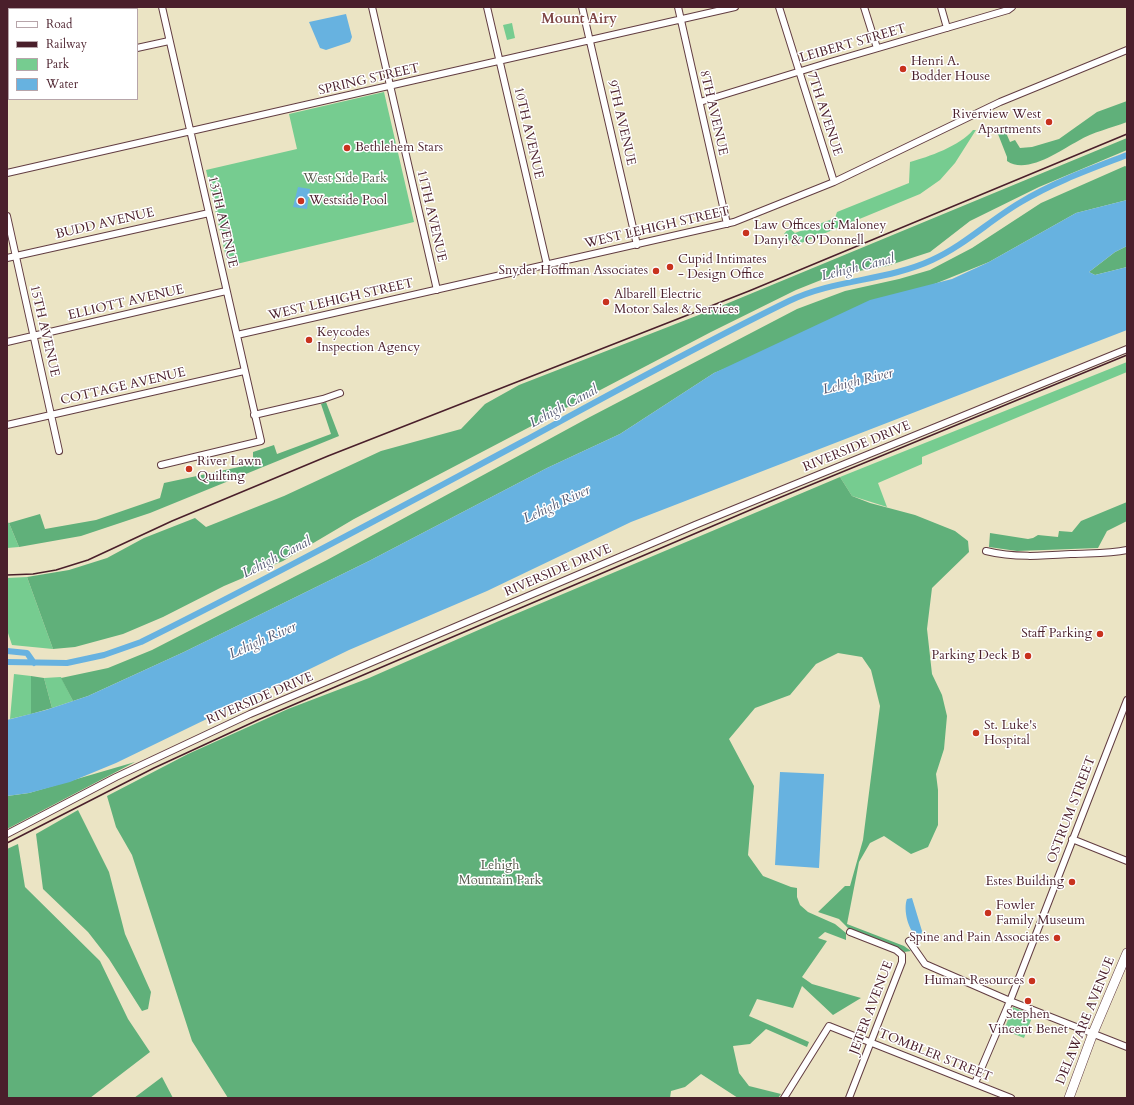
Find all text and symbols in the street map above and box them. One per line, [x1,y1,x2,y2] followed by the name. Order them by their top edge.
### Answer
[8,8,138,100] legend
[541,12,617,28] district label: Mount Airy
[46,16,72,32] text: Road
[798,21,908,67] street label: LEIBERT STREET
[46,36,87,52] text: Railway
[911,54,990,85] place label: Henri A. Bodder House
[46,56,69,72] text: Park
[317,61,421,99] street label: SPRING STREET
[898,64,908,74] marker: Henri A. Bodder House
[696,69,730,157] street label: 8TH AVENUE
[803,70,845,158] street label: 7TH AVENUE
[46,76,78,92] text: Water
[604,79,638,167] street label: 9TH AVENUE
[510,86,546,180] street label: 10TH AVENUE
[952,107,1041,138] place label: Riverview West Apartments
[1044,117,1054,127] marker: Riverview West Apartments
[355,140,443,156] place label: Bethlehem Stars
[342,143,352,153] marker: Bethlehem Stars
[413,169,449,263] street label: 11TH AVENUE
[303,171,387,187] park label: West Side Park
[204,175,240,269] street label: 13TH AVENUE
[309,193,387,209] place label: Westside Pool
[296,196,306,206] marker: Westside Pool
[583,204,731,252] street label: WEST LEHIGH STREET
[54,205,156,243] street label: BUDD AVENUE
[754,218,886,249] place label: Law Offices of Maloney Danyi & O'Donnell
[741,228,751,238] marker: Law Offices of Maloney Danyi & O'Donnell
[820,251,896,285] water label: Lehigh Canal
[678,252,767,283] place label: Cupid Intimates - Design Office
[665,262,675,272] marker: Cupid Intimates - Design Office
[498,263,648,279] place label: Snyder Hoffman Associates
[651,266,661,276] marker: Snyder Hoffman Associates
[267,276,415,324] street label: WEST LEHIGH STREET
[66,282,186,324] street label: ELLIOTT AVENUE
[26,284,62,378] street label: 15TH AVENUE
[614,287,739,318] place label: Albarell Electric Motor Sales & Services
[601,297,611,307] marker: Albarell Electric Motor Sales & Services
[317,325,420,356] place label: Keycodes Inspection Agency
[304,335,314,345] marker: Keycodes Inspection Agency
[59,365,187,409] street label: COTTAGE AVENUE
[821,365,895,399] water label: Lehigh River
[527,382,601,432] water label: Lehigh Canal
[801,418,913,476] street label: RIVERSIDE DRIVE
[197,454,262,485] place label: River Lawn Quilting
[184,464,194,474] marker: River Lawn Quilting
[521,482,593,528] water label: Lehigh River
[240,534,314,582] water label: Lehigh Canal
[502,541,614,601] street label: RIVERSIDE DRIVE
[227,619,299,663] water label: Lehigh River
[1021,626,1092,642] place label: Staff Parking
[1095,629,1105,639] marker: Staff Parking
[931,648,1020,664] place label: Parking Deck B
[1023,651,1033,661] marker: Parking Deck B
[204,669,316,729] street label: RIVERSIDE DRIVE
[984,718,1037,749] place label: St. Luke's Hospital
[971,728,981,738] marker: St. Luke's Hospital
[1044,754,1100,866] street label: OSTRUM STREET
[458,858,542,889] park label: Lehigh Mountain Park
[986,874,1064,890] place label: Estes Building
[1067,877,1077,887] marker: Estes Building
[996,898,1085,929] place label: Fowler Family Museum
[983,908,993,918] marker: Fowler Family Museum
[909,930,1049,946] place label: Spine and Pain Associates
[1052,933,1062,943] marker: Spine and Pain Associates
[1053,955,1119,1087] street label: DELAWARE AVENUE
[847,959,897,1057] street label: JETER AVENUE
[924,973,1024,989] place label: Human Resources
[1027,976,1037,986] marker: Human Resources
[1023,996,1033,1006] marker: Stephen Vincent Benet
[988,1007,1068,1038] place label: Stephen Vincent Benet
[876,1026,994,1086] street label: TOMBLER STREET

